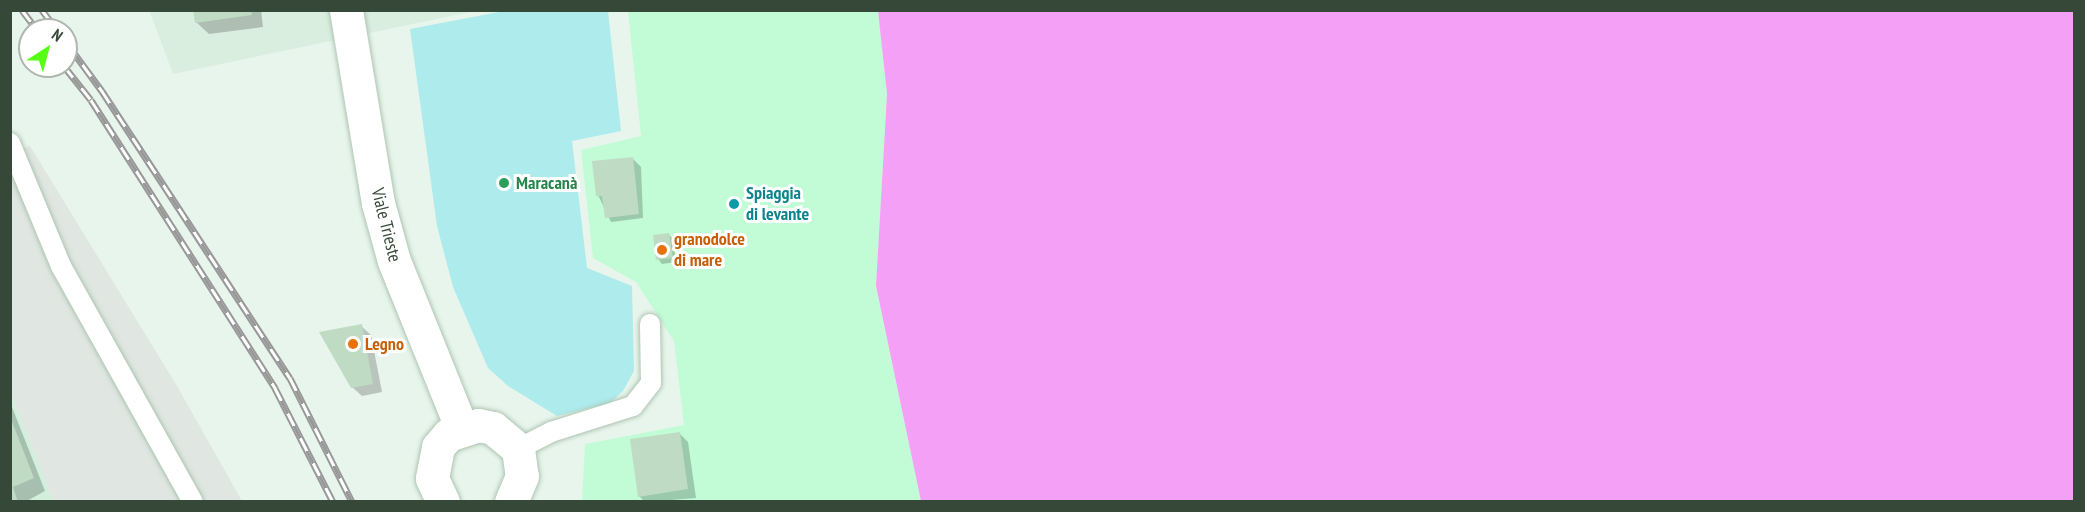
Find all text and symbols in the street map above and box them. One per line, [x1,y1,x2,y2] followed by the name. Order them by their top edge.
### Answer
[18,18,78,78] north arrow
[48,24,67,46] text: N
[516,172,577,194] place label: Maracanà
[497,176,511,190] marker: Maracanà
[746,183,809,226] place label: Spiaggia di levante
[366,186,406,264] street label: Viale Trieste
[727,197,741,211] marker: Spiaggia di levante
[674,229,745,272] place label: granodolce di mare
[655,243,669,257] marker: granodolce di mare
[365,333,404,355] place label: Legno
[346,337,360,351] marker: Legno

